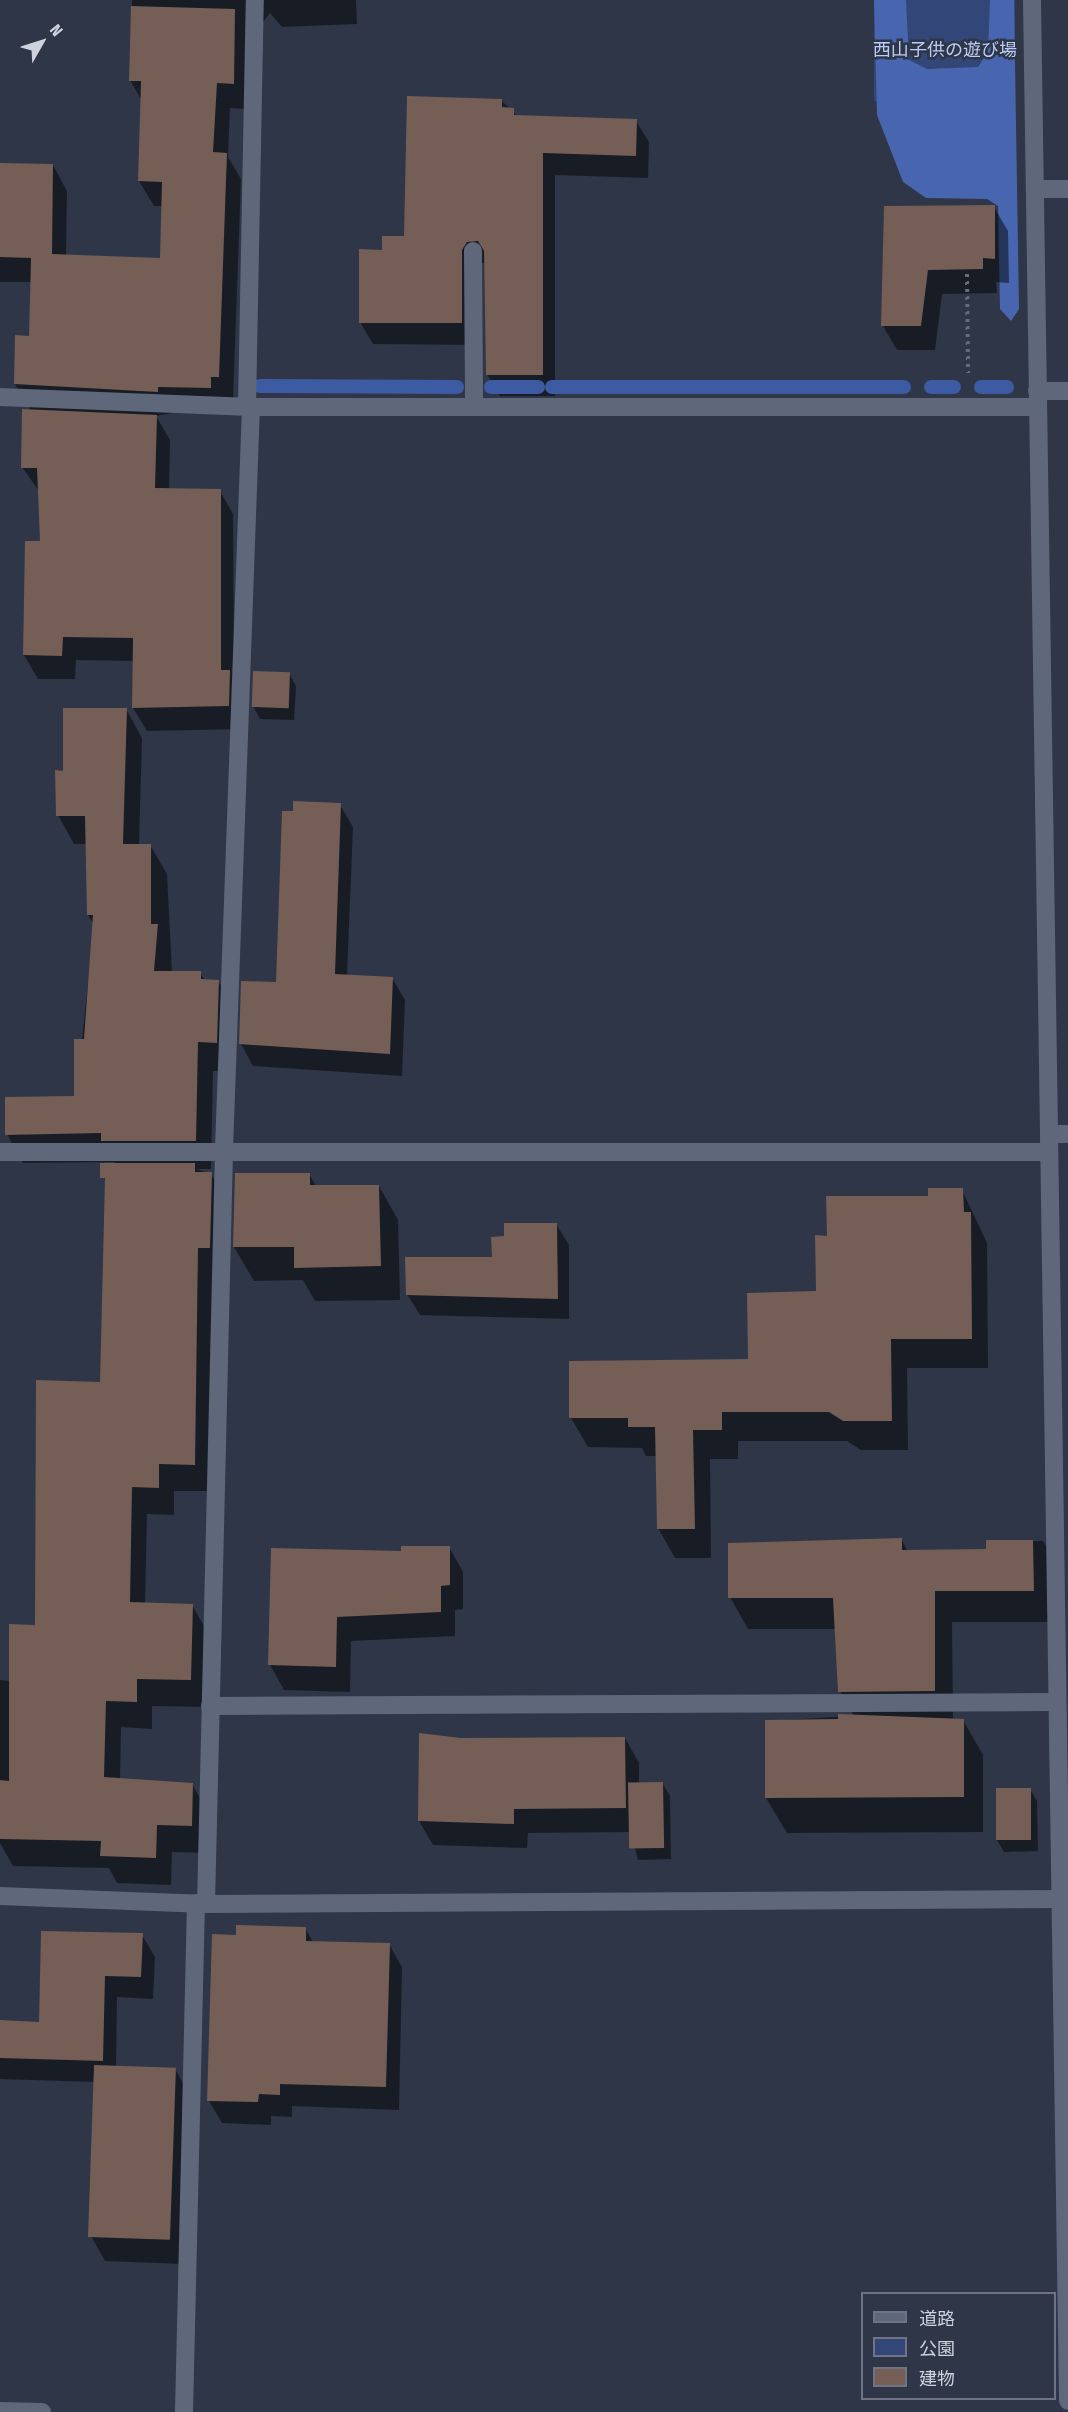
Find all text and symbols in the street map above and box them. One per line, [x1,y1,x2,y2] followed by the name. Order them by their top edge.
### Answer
[12,12,72,72] north arrow
[46,21,67,40] text: N
[873,39,1017,61] park label: 西山子供の遊び場
[861,2292,1056,2400] legend
[919,2308,955,2330] text: 道路
[919,2338,955,2360] text: 公園
[919,2368,955,2390] text: 建物

